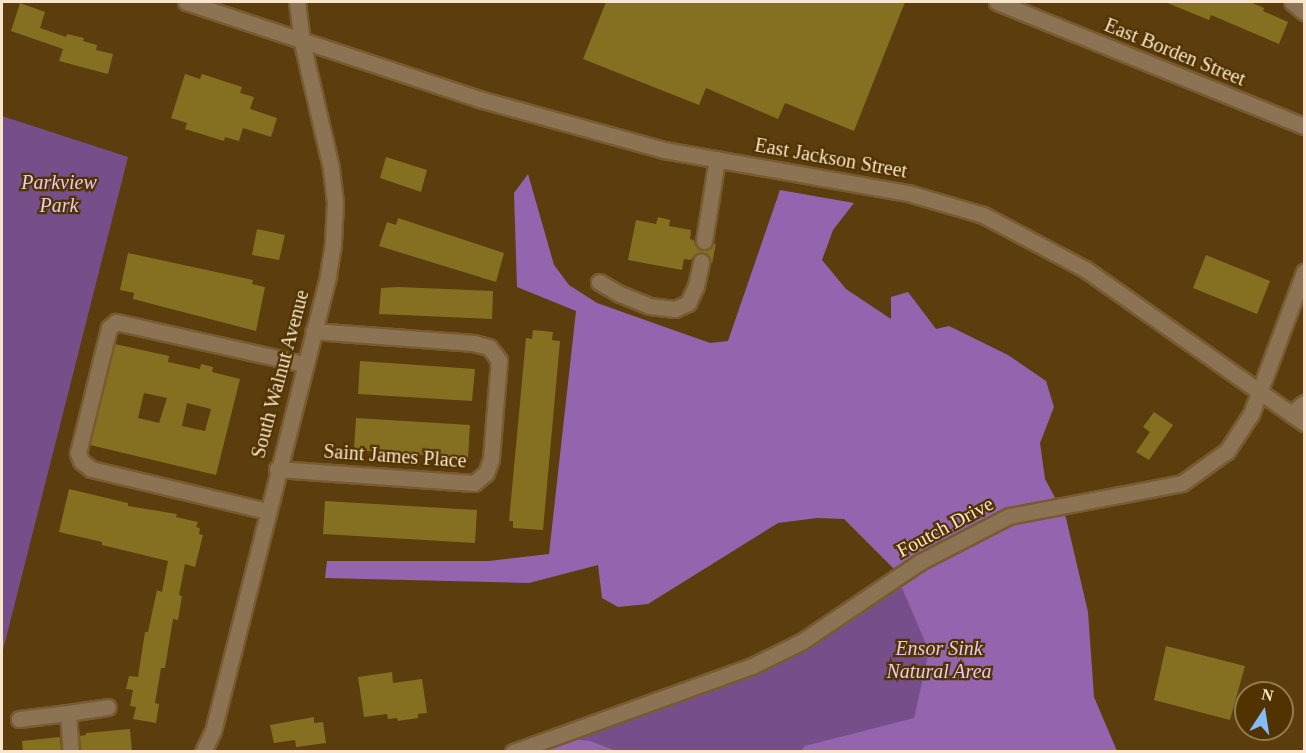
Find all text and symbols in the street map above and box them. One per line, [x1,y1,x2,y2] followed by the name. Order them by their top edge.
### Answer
[1101,13,1249,91] street label: East Borden Street
[753,133,909,183] street label: East Jackson Street
[21,171,97,218] park label: Parkview Park
[246,287,314,461] street label: South Walnut Avenue
[323,439,467,473] street label: Saint James Place
[893,492,997,562] street label: Foutch Drive
[886,636,992,683] park label: Ensor Sink Natural Area
[1234,681,1294,741] north arrow
[1260,685,1275,704] text: N

